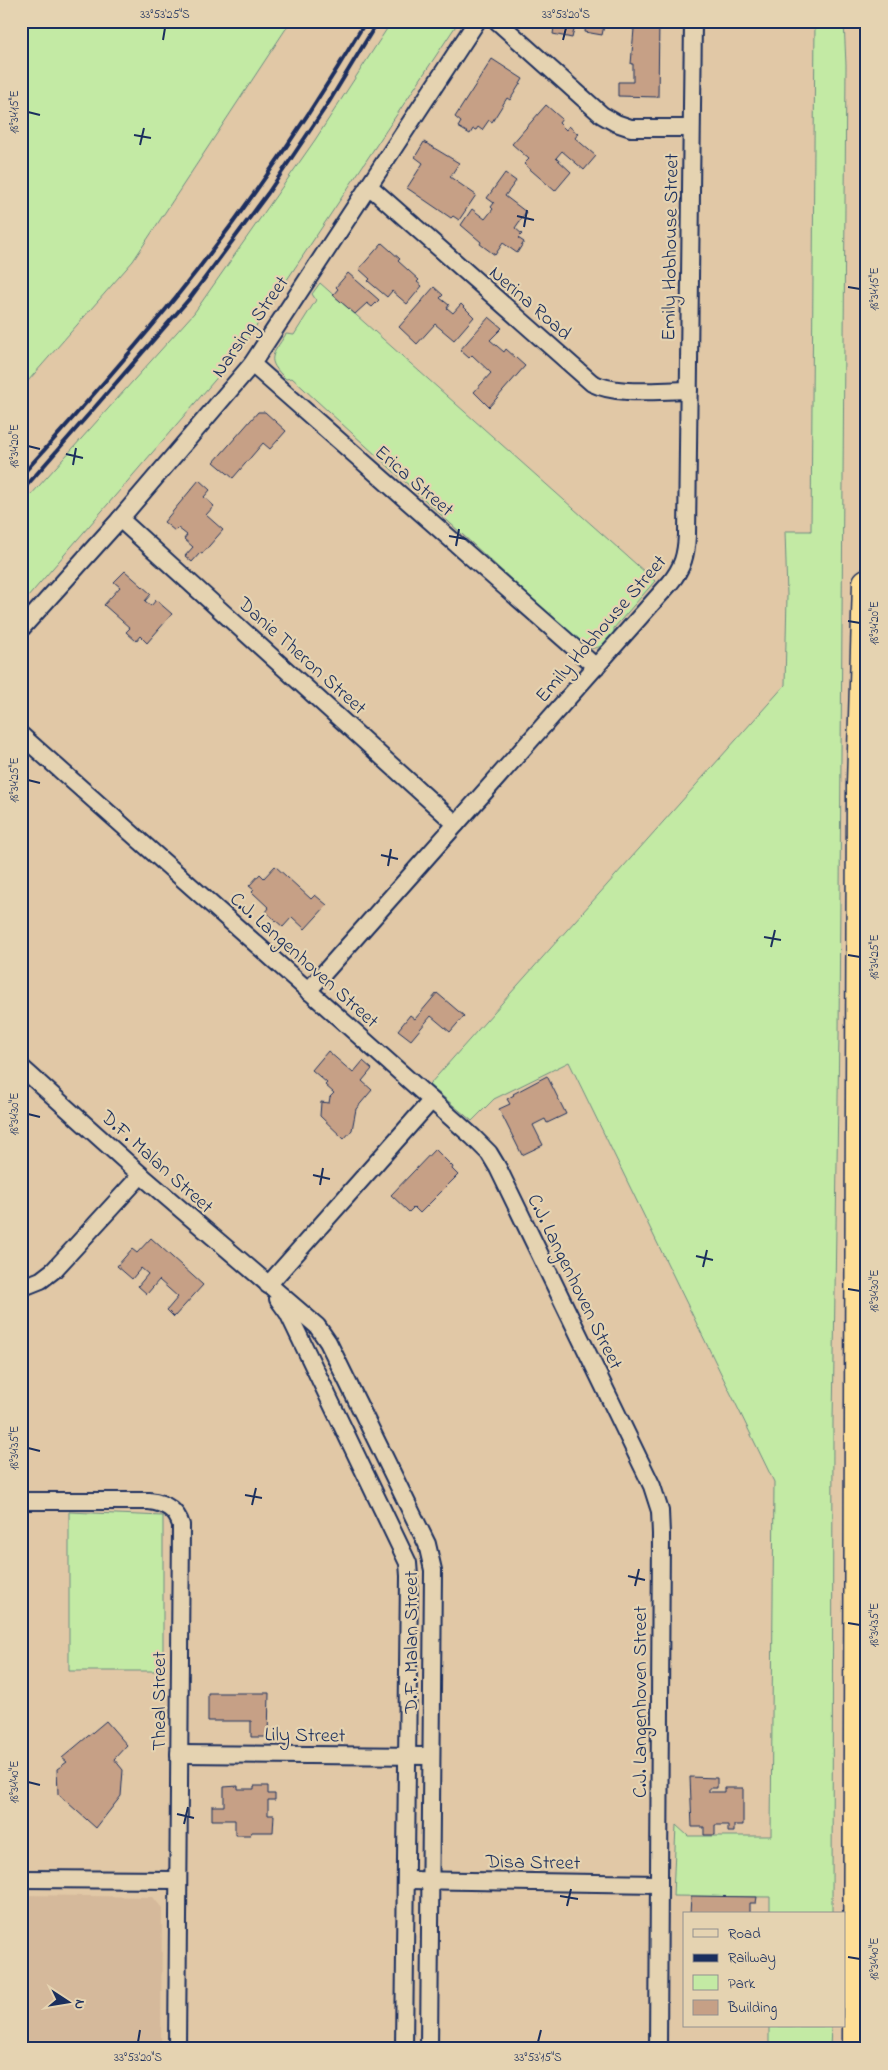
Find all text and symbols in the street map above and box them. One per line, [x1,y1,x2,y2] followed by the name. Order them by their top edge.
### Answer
[140,6,190,24] text: 33°53'25"S
[542,6,590,24] text: 33°53'20"S
[6,90,24,134] text: 18°34'15"E
[655,153,688,341] street label: Emily Hobhouse Street
[482,260,577,348] street label: Nerina Road
[866,267,884,311] text: 18°34'15"E
[205,270,298,385] street label: Narsing Street
[6,424,24,468] text: 18°34'20"E
[367,439,460,525] street label: Erica Street
[529,549,675,710] street label: Emily Hobhouse Street
[230,590,372,723] street label: Danie Theron Street
[866,601,884,645] text: 18°34'20"E
[6,757,24,803] text: 18°34'25"E
[222,886,385,1037] street label: C.J. Langenhoven Street
[866,934,884,980] text: 18°34'25"E
[6,1093,24,1135] text: 18°34'30"E
[93,1104,219,1222] street label: D.F. Malan Street
[518,1189,629,1376] street label: C.J. Langenhoven Street
[866,1270,884,1312] text: 18°34'30"E
[6,1426,24,1470] text: 18°34'35"E
[398,1570,427,1715] street label: D.F. Malan Street
[866,1603,884,1647] text: 18°34'35"E
[627,1606,657,1798] street label: C.J. Langenhoven Street
[146,1651,175,1751] street label: Theal Street
[264,1721,346,1752] street label: Lily Street
[6,1761,24,1803] text: 18°34'40"E
[484,1848,581,1879] street label: Disa Street
[683,1912,846,2028] legend
[728,1923,761,1945] text: Road
[866,1938,884,1980] text: 18°34'40"E
[728,1947,776,1970] text: Railway
[728,1973,756,1995] text: Park
[42,1978,92,2028] north arrow
[727,1997,777,2020] text: Building
[68,1998,91,2011] text: N
[114,2049,162,2067] text: 33°53'20"S
[514,2049,562,2067] text: 33°53'15"S

